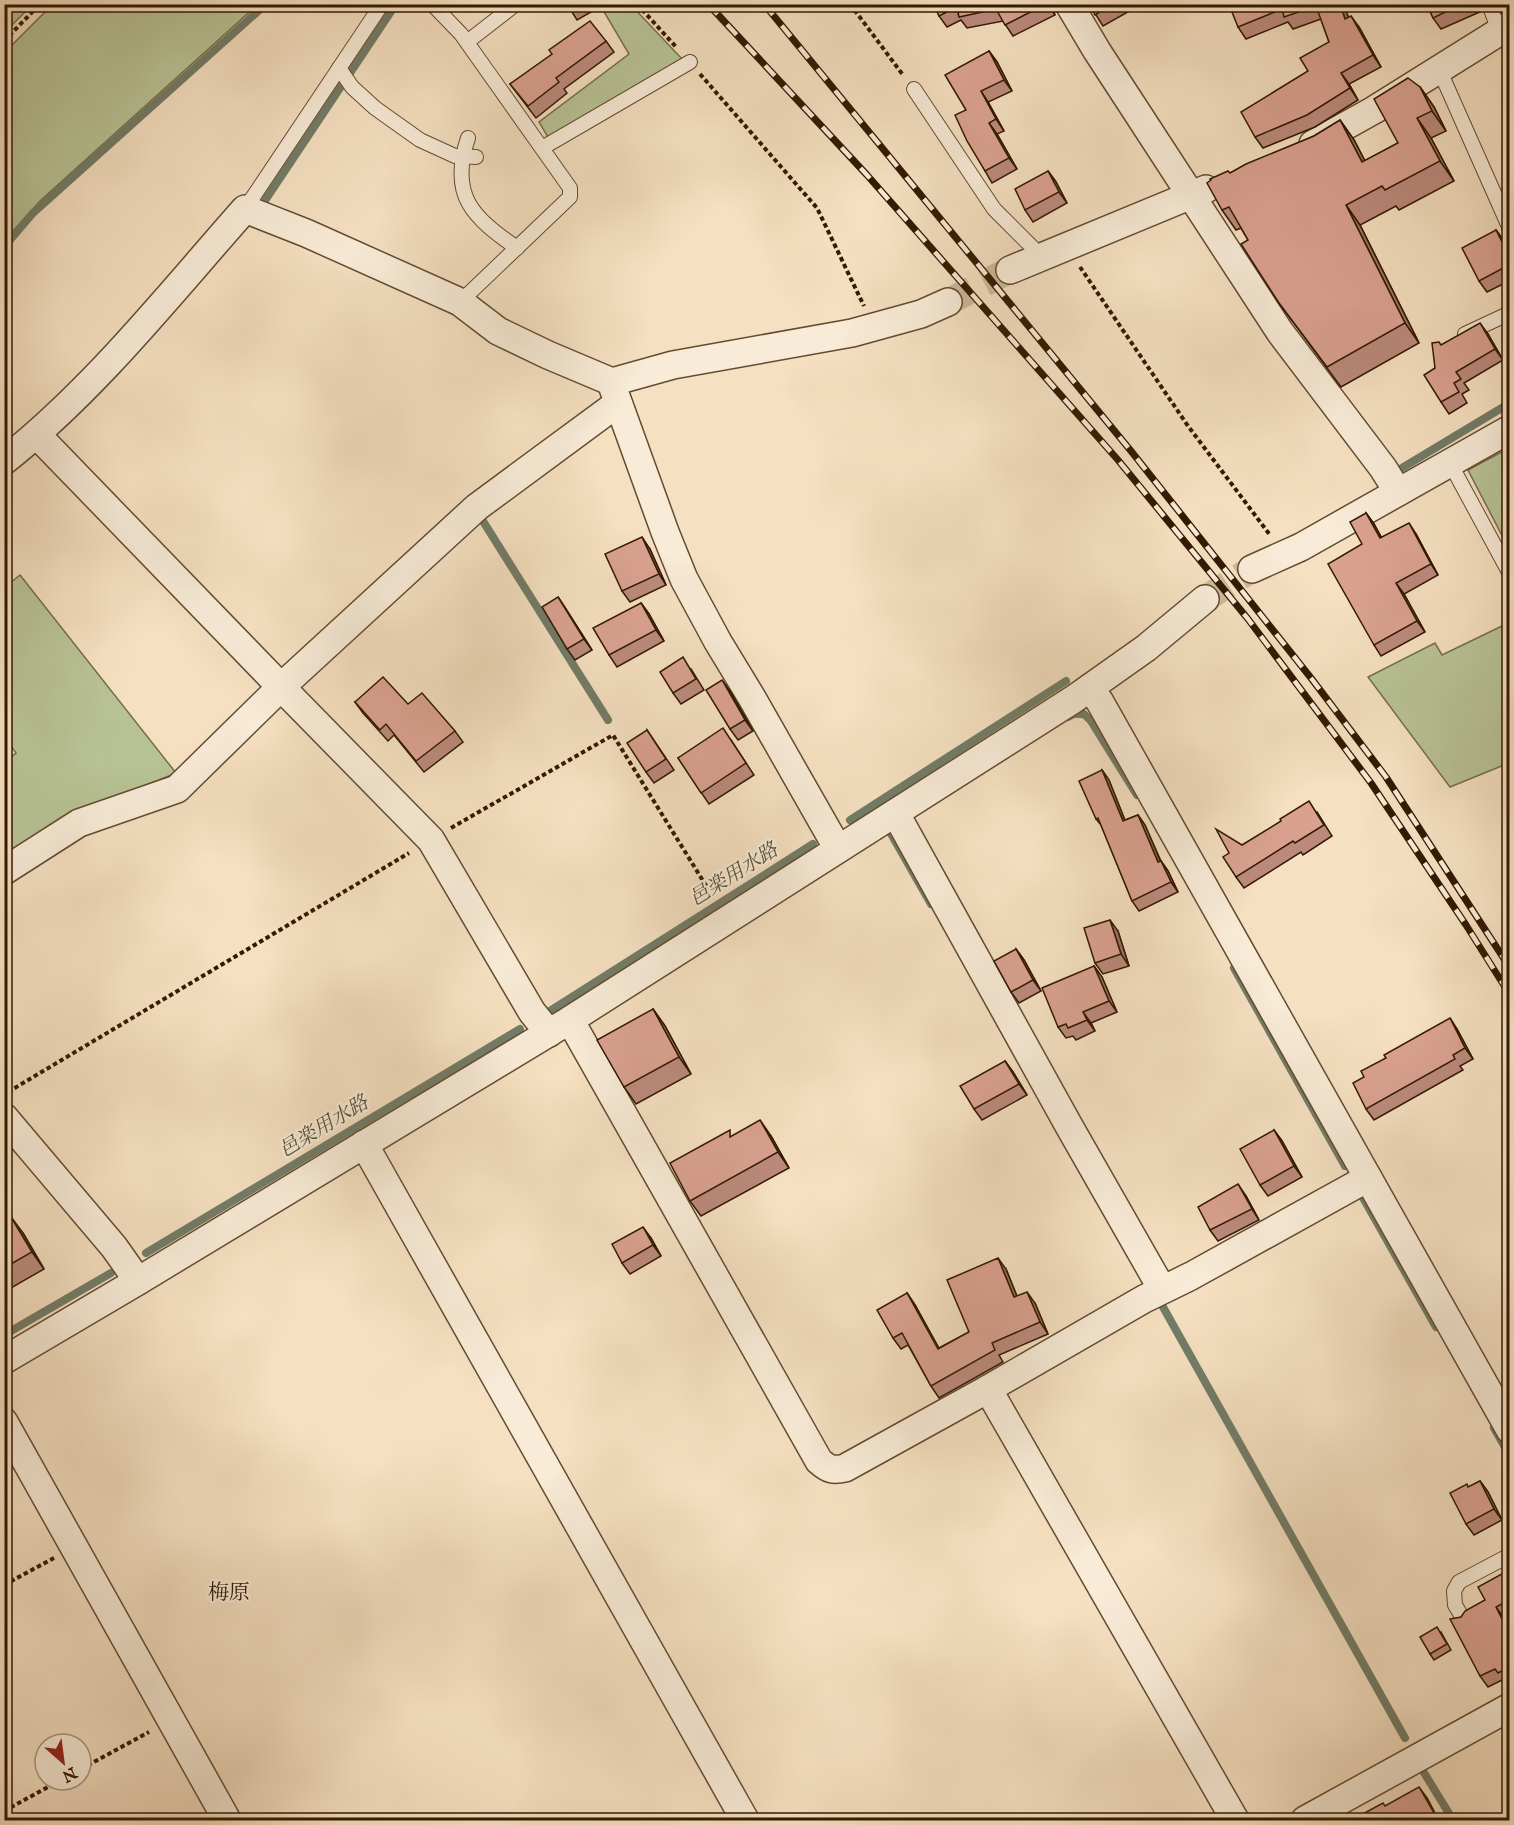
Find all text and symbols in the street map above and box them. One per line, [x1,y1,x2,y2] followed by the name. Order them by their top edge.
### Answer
[685,837,785,912] water label: 邑楽用水路
[275,1090,375,1163] water label: 邑楽用水路
[208,1580,250,1607] district label: 梅原
[33,1732,93,1792] north arrow
[58,1761,81,1786] text: N

